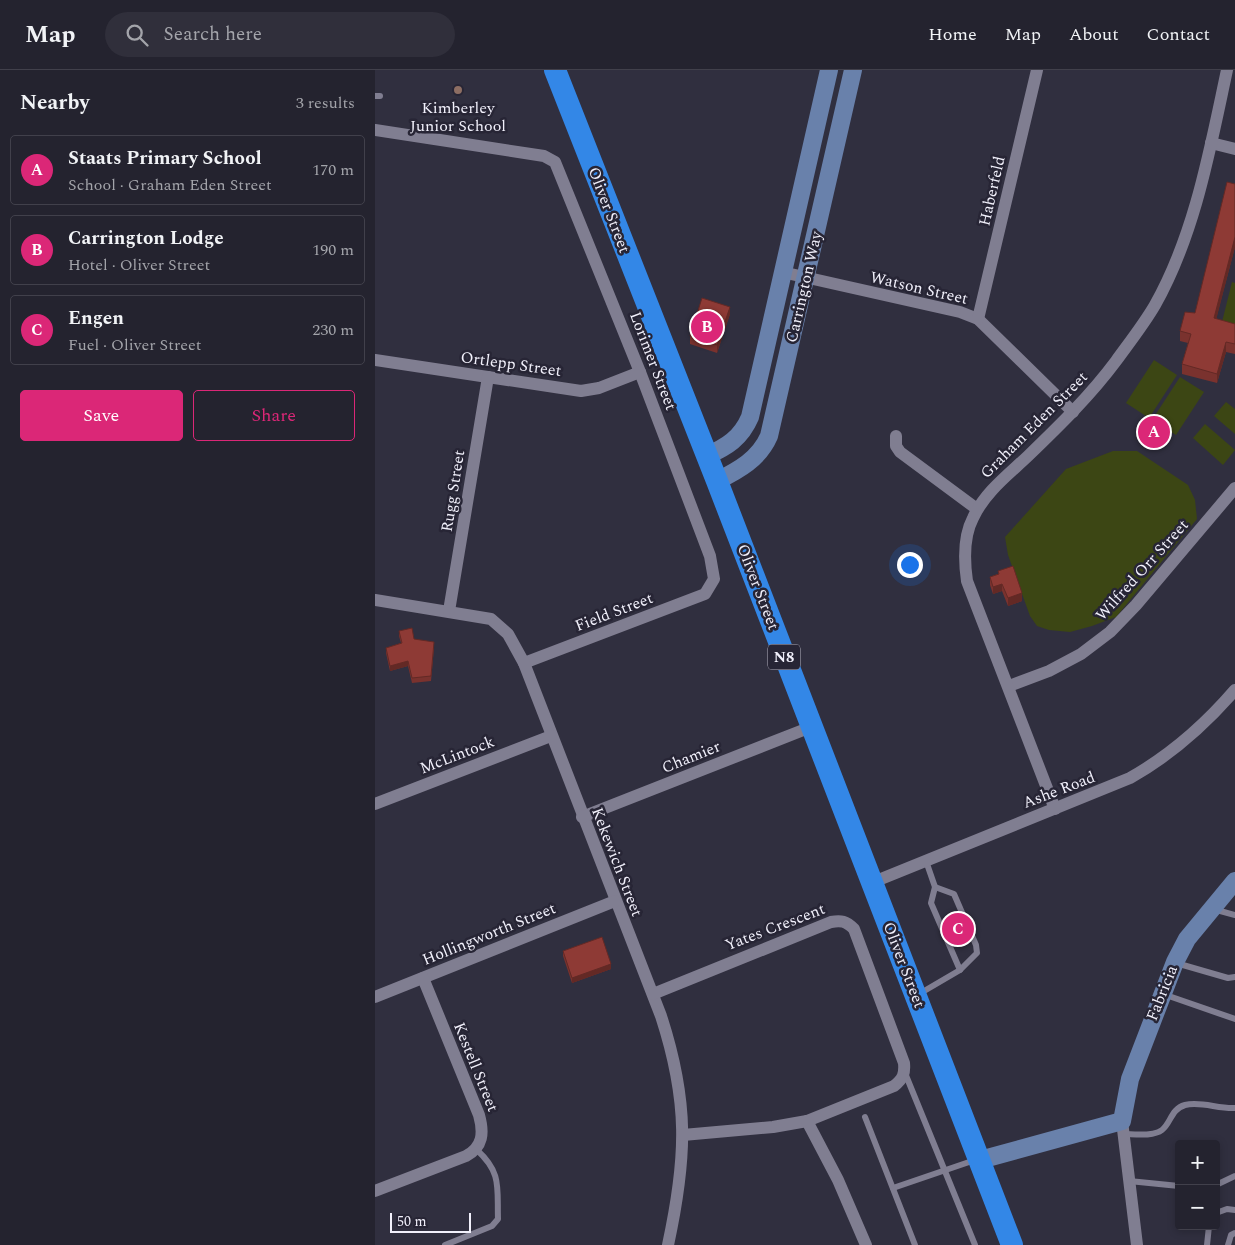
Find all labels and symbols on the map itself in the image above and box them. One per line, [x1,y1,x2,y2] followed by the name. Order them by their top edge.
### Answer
[452,84,464,96] marker: Kimberley Junior School
[410,96,506,138] place label: Kimberley Junior School
[972,154,1012,228] street label: Haberfeld
[582,164,637,257] street label: Oliver Street
[780,228,829,345] street label: Carrington Way
[868,265,971,311] street label: Watson Street
[623,308,683,414] street label: Lorimer Street
[691,308,723,346] pin: B
[459,345,563,383] street label: Ortlepp Street
[975,365,1094,484] street label: Graham Eden Street
[1138,413,1170,451] pin: A
[435,448,471,534] street label: Rugg Street
[1090,514,1194,626] street label: Wilfred Orr Street
[731,541,786,634] street label: Oliver Street
[897,552,923,578] your location
[571,586,657,638] street label: Field Street
[768,644,800,670] road number: N8
[416,730,498,780] street label: McLintock
[658,734,724,780] street label: Chamier
[1019,765,1099,815] street label: Ashe Road
[585,804,649,920] street label: Kekewich Street
[419,896,560,972] street label: Hollingworth Street
[721,897,829,957] street label: Yates Crescent
[942,910,974,948] pin: C
[877,919,932,1012] street label: Oliver Street
[1140,961,1184,1024] street label: Fabricia
[447,1019,505,1116] street label: Kestell Street
[390,1210,471,1233] scale bar

